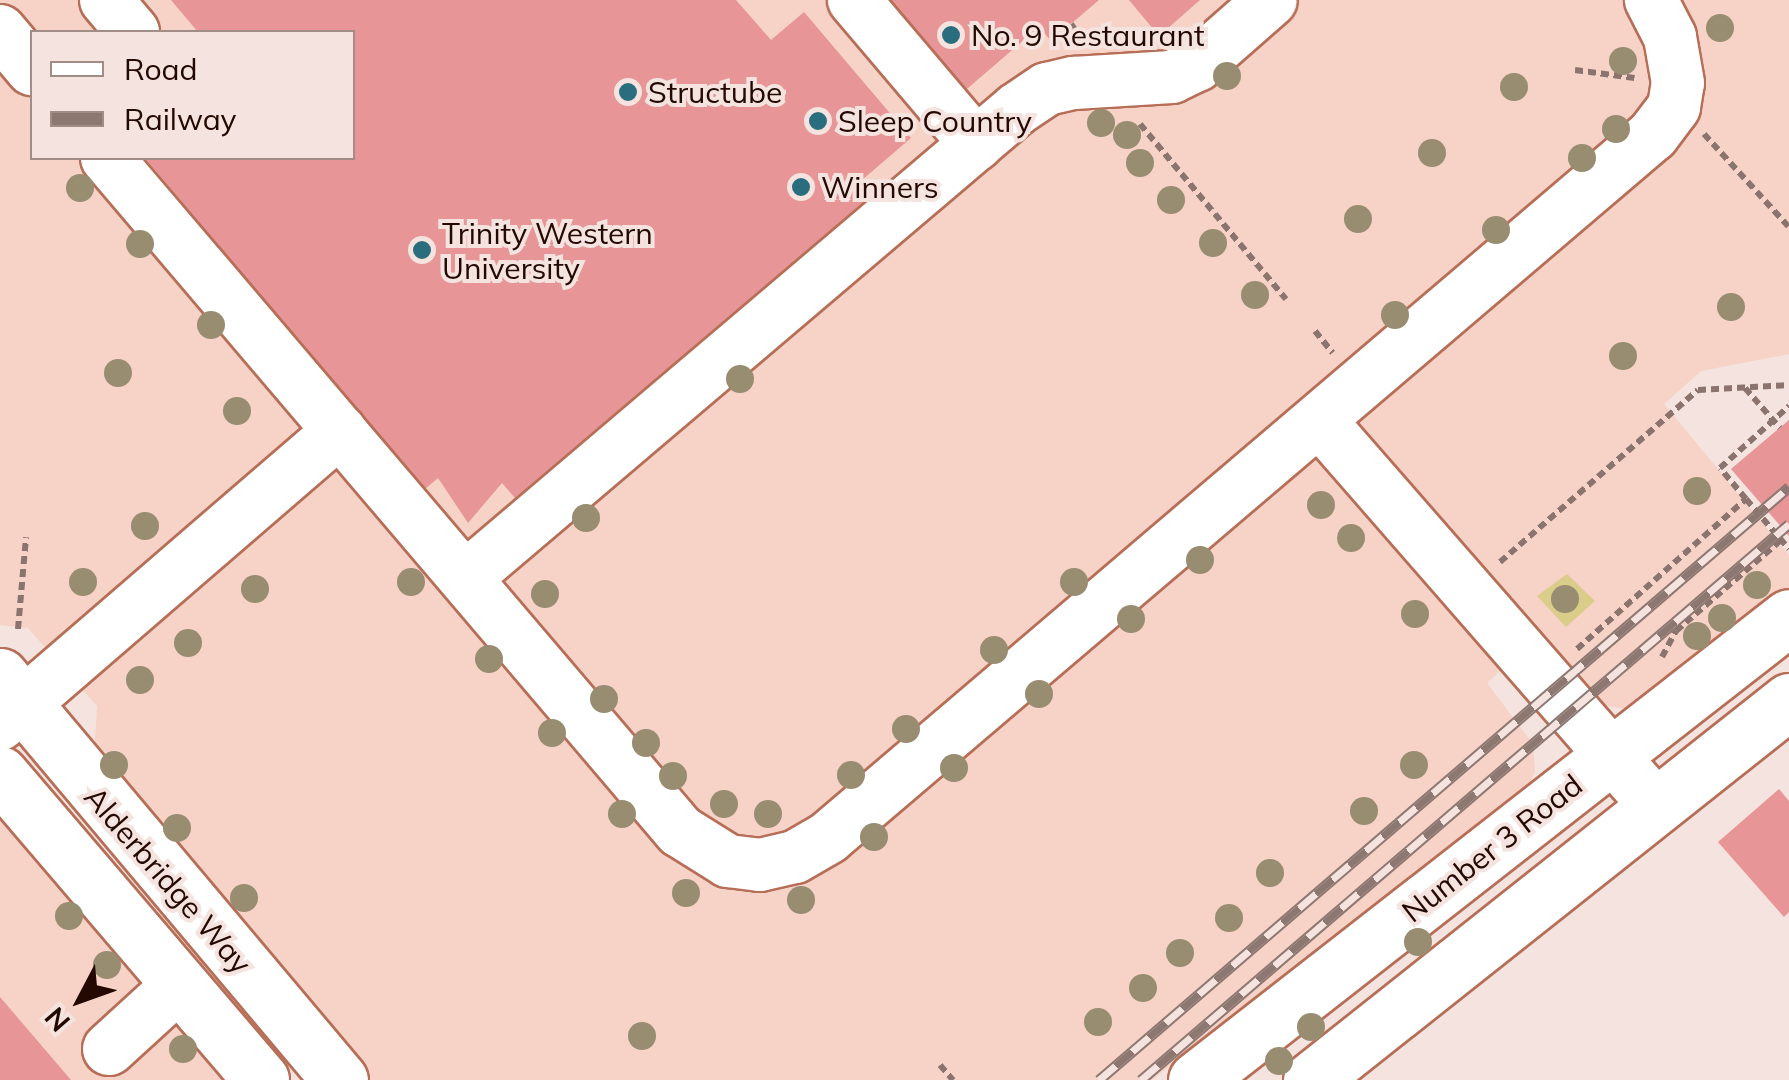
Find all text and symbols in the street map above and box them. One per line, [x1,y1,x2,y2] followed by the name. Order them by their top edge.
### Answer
[971,17,1204,53] place label: No. 9 Restaurant
[940,24,962,46] marker: No. 9 Restaurant
[30,30,355,160] legend
[124,50,198,88] text: Road
[648,74,782,110] place label: Structube
[617,81,639,103] marker: Structube
[124,100,237,138] text: Railway
[838,103,1032,139] place label: Sleep Country
[807,110,829,132] marker: Sleep Country
[821,169,939,205] place label: Winners
[790,176,812,198] marker: Winners
[442,215,653,286] place label: Trinity Western University
[411,239,433,261] marker: Trinity Western University
[1395,767,1589,929] street label: Number 3 Road
[77,779,259,981] street label: Alderbridge Way
[30,950,130,1050] north arrow
[37,1001,77,1039] text: N

